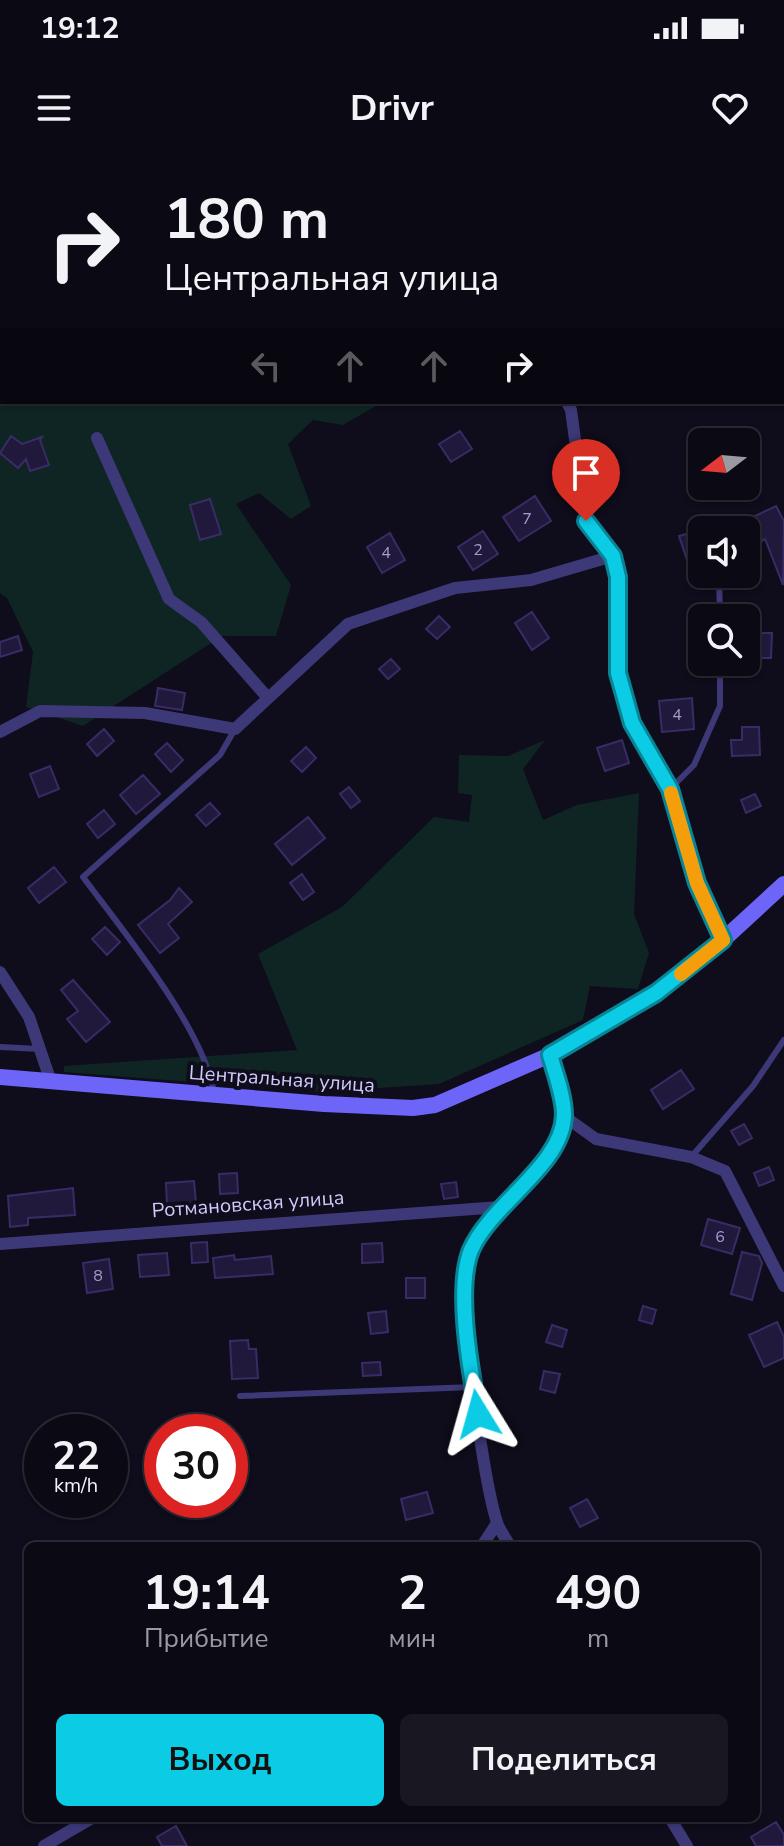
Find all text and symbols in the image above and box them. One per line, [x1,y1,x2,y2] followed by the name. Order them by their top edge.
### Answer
[40,8,119,49] text: 19:12
[350,84,434,133] text: Drivr
[32,86,76,130] icon: menu
[708,86,752,130] icon: heart
[164,181,329,258] text: 180 m
[32,192,136,296] icon: right
[164,254,499,303] text: Центральная улица
[244,344,288,388] icon: left
[328,344,372,388] icon: ahead
[412,344,456,388] icon: ahead
[496,344,540,388] icon: right
[688,428,760,500] north arrow
[688,428,760,676] map controls
[552,439,620,521] pin
[564,451,608,495] icon: arrive
[522,508,532,530] house number: 7
[688,516,760,588] button: sound
[473,539,483,561] house number: 2
[381,542,391,564] house number: 4
[688,604,760,676] button: search
[672,704,682,726] house number: 4
[188,1059,376,1099] street label: Центральная улица
[151,1184,345,1224] street label: Ротмановская улица
[715,1226,725,1248] house number: 6
[93,1265,103,1287] house number: 8
[436,1372,520,1456] position arrow
[144,1414,248,1518] speed limit sign: 30
[52,1429,100,1483] text: 22
[54,1472,98,1499] text: km/h
[143,1560,270,1626] text: 19:14
[398,1560,427,1626] text: 2
[555,1560,641,1626] text: 490
[144,1621,269,1656] text: Прибытие
[389,1621,436,1656] text: мин
[587,1621,609,1656] text: m
[56,1714,384,1806] button: Выход
[400,1714,728,1806] button: Поделиться

